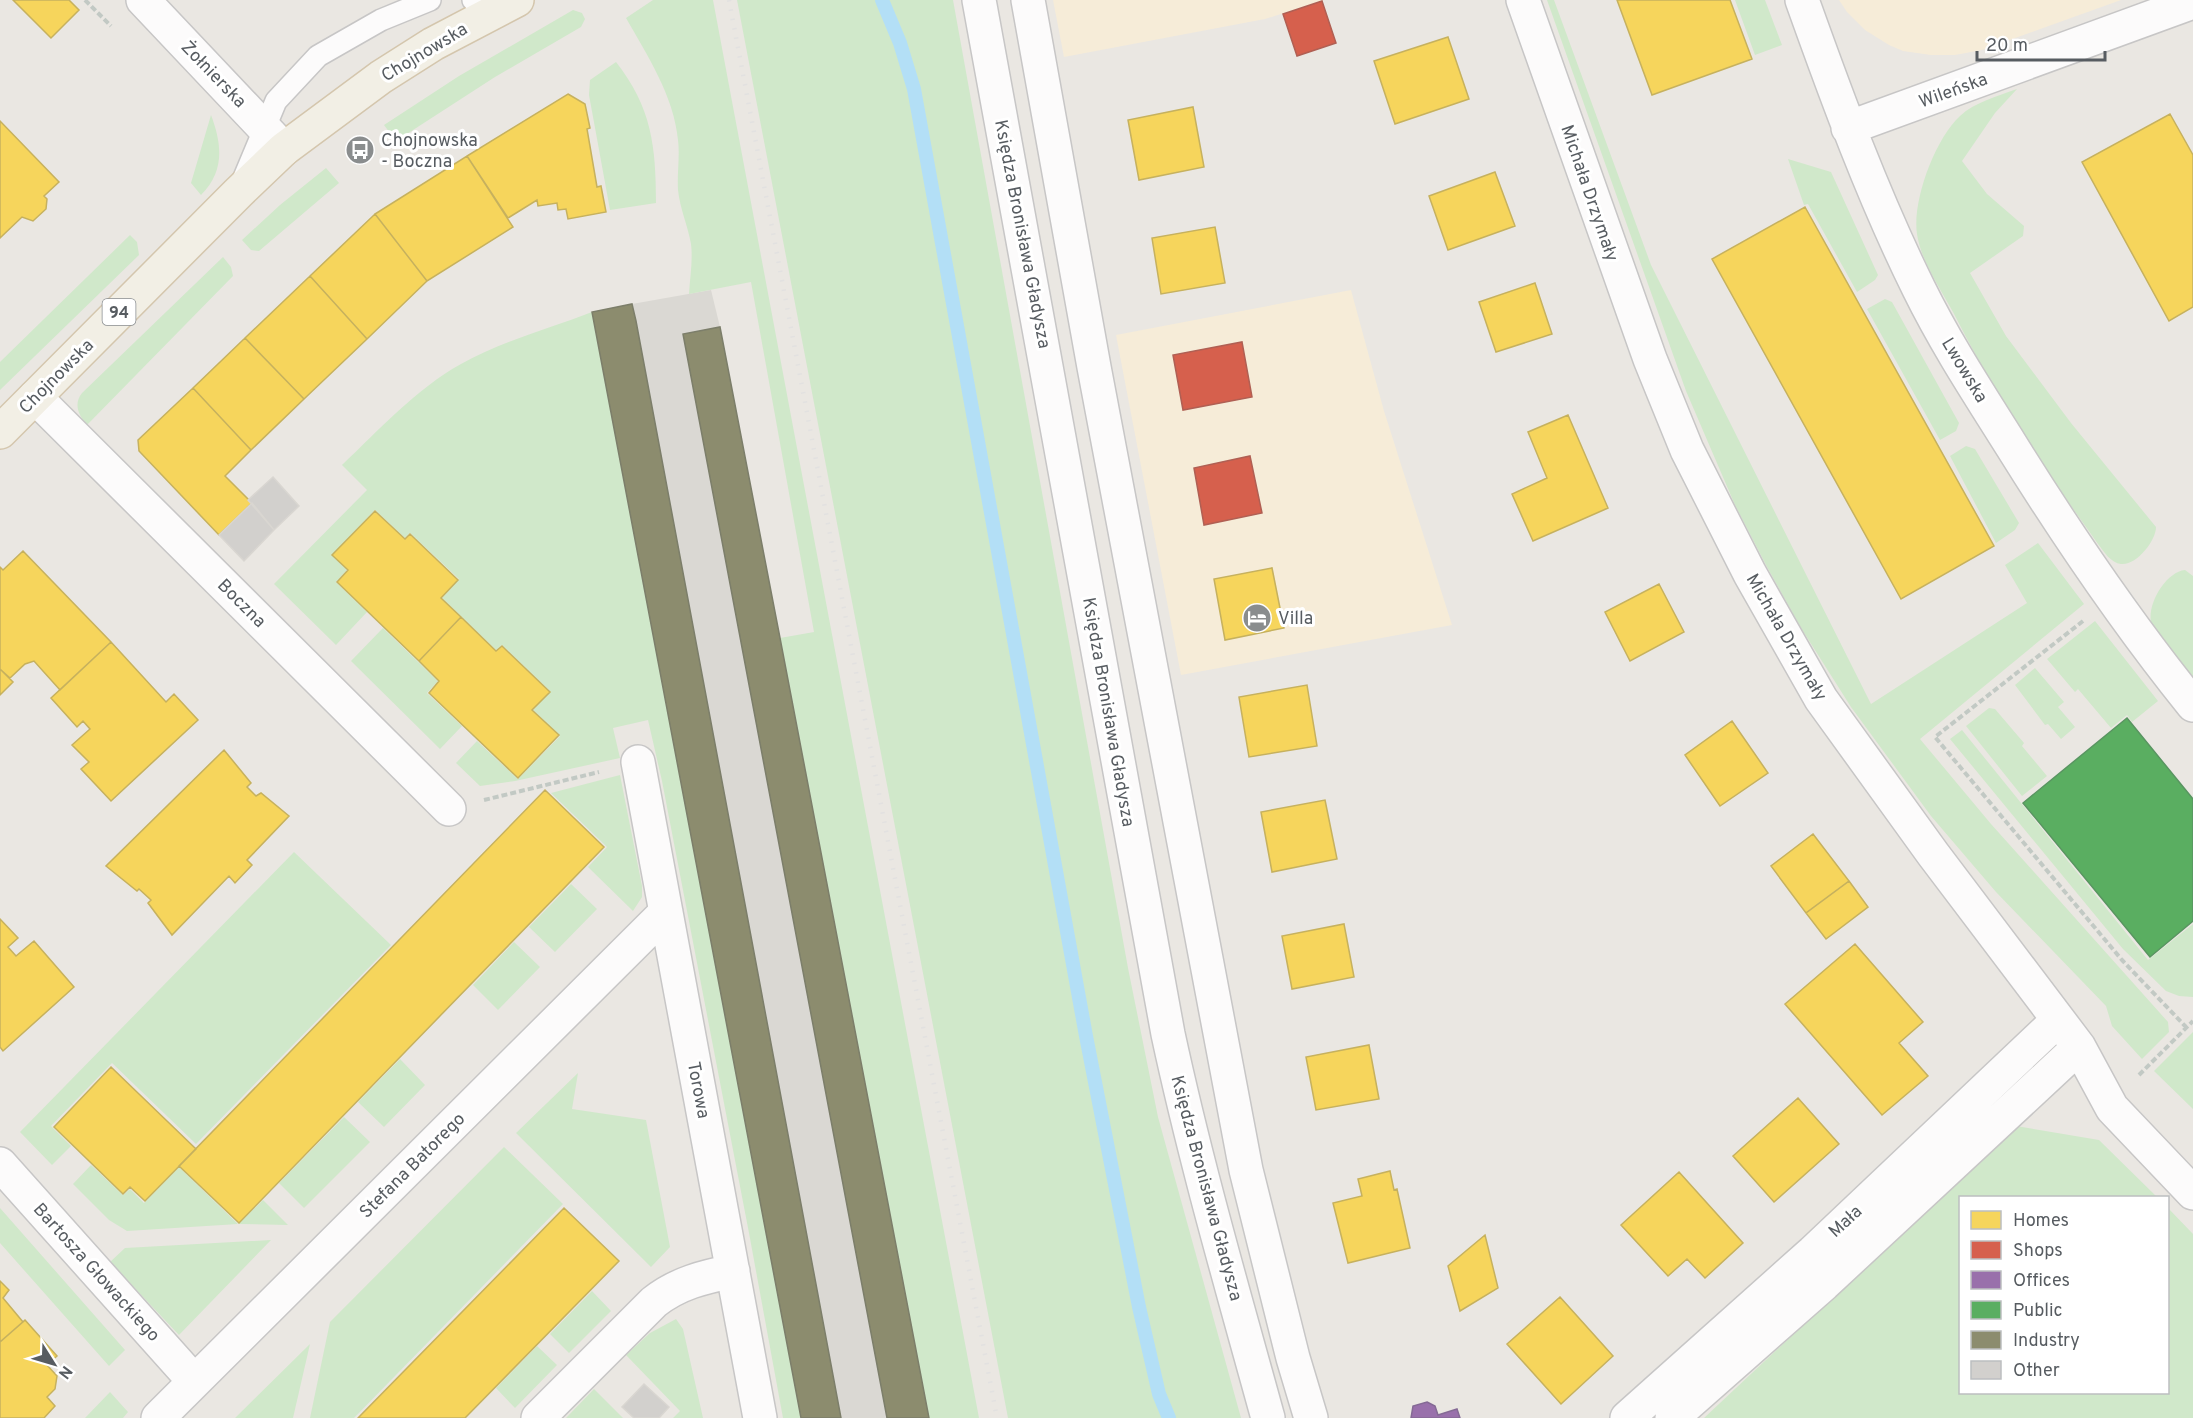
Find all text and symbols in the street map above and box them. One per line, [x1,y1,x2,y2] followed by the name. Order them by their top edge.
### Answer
[377,19,472,88] street label: Chojnowska
[1977,24,2104,62] scale bar
[175,35,252,113] street label: Żołnierska
[1986,35,2028,58] text: 20 m
[1916,68,1991,114] street label: Wileńska
[988,118,1055,351] street label: Księdza Bronisława Gładysza
[1554,122,1623,265] street label: Michała Drzymały
[381,130,478,174] place label: Chojnowska - Boczna
[344,134,376,166] bus stop icon: Chojnowska - Boczna
[102,299,136,325] road number: 94
[1935,334,1992,407] street label: Lwowska
[15,335,99,419] street label: Chojnowska
[1740,570,1831,705] street label: Michała Drzymały
[212,575,270,633] street label: Boczna
[1076,596,1139,829] street label: Księdza Bronisława Gładysza
[1241,602,1273,634] hotel icon: Villa
[1278,608,1313,631] place label: Villa
[681,1060,714,1121] street label: Torowa
[1164,1073,1247,1304] street label: Księdza Bronisława Gładysza
[355,1108,471,1224] street label: Stefana Batorego
[1959,1196,2169,1394] legend
[27,1199,164,1347] street label: Bartosza Głowackiego
[1824,1201,1868,1243] street label: Mała
[2013,1210,2069,1233] text: Homes
[2013,1240,2063,1263] text: Shops
[2013,1270,2070,1293] text: Offices
[2013,1300,2063,1323] text: Public
[2013,1330,2080,1353] text: Industry
[24,1334,84,1394] north arrow
[2013,1360,2060,1383] text: Other
[53,1361,76,1382] text: N

